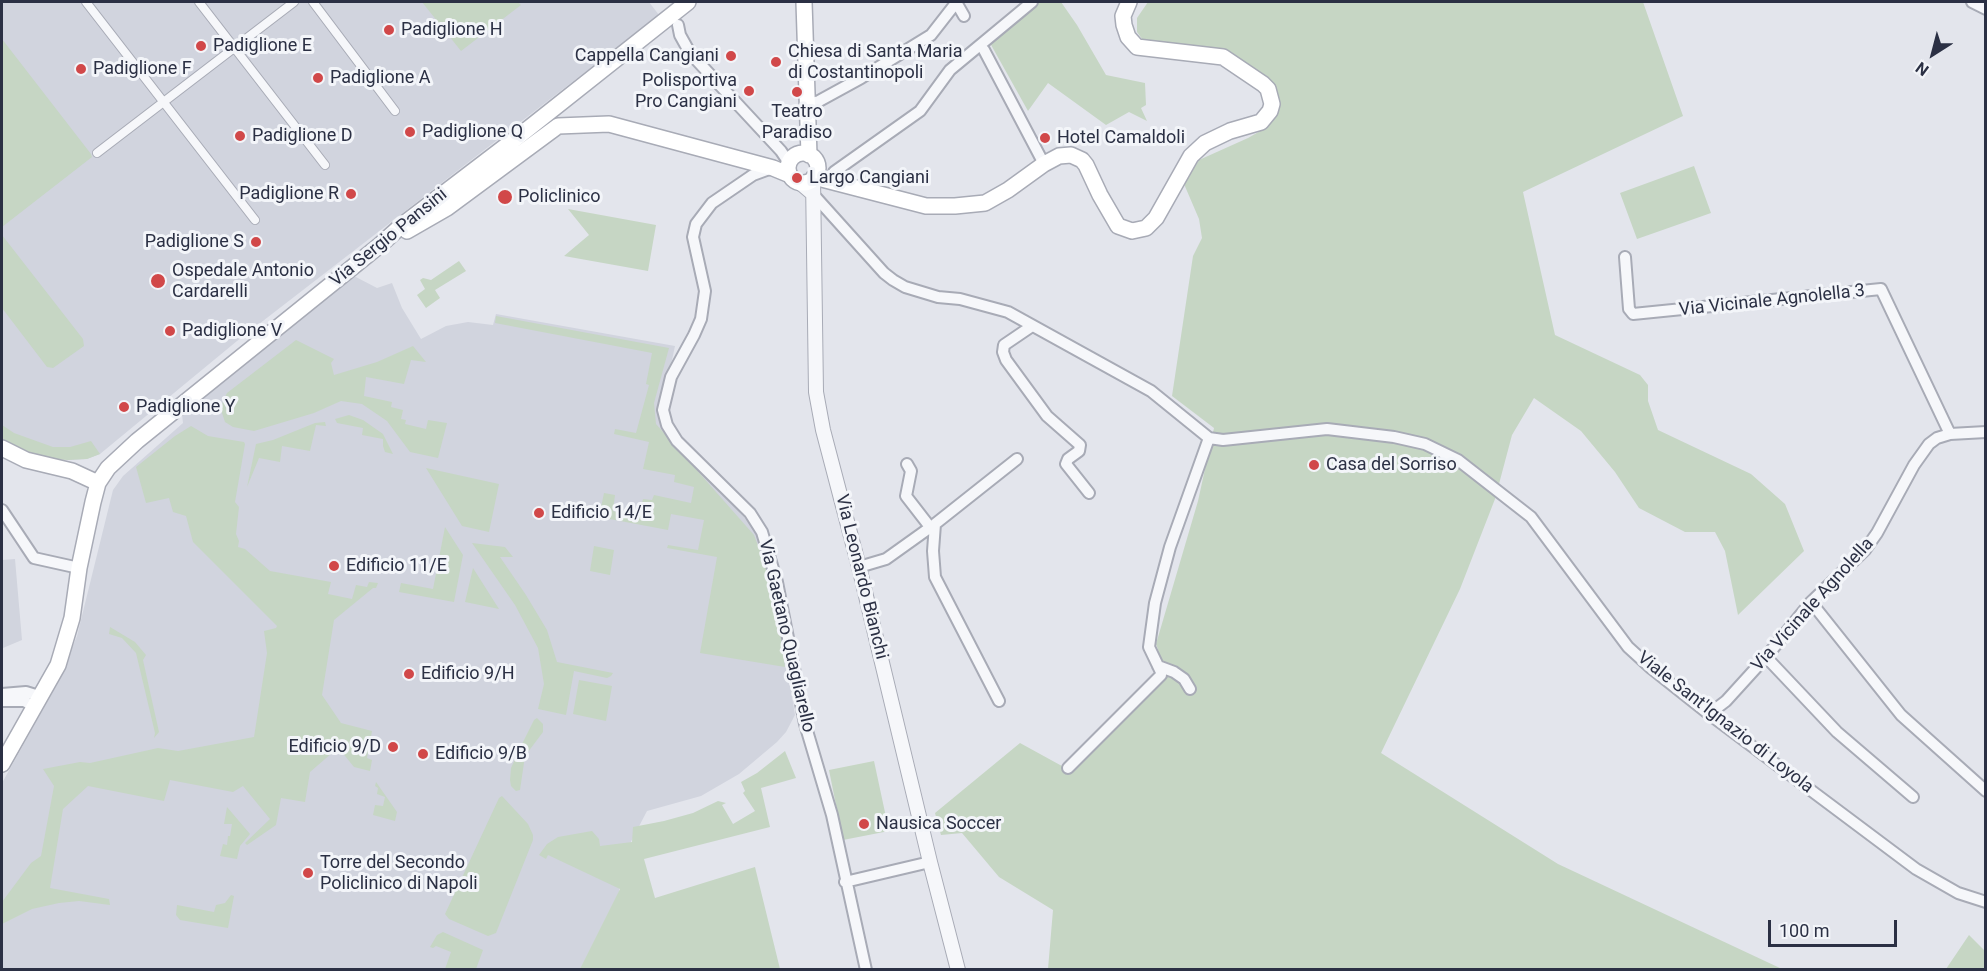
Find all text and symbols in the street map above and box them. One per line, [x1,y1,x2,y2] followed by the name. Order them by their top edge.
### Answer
[401,19,502,41] place label: Padiglione H
[382,23,396,37] marker: Padiglione H
[1903,24,1963,84] north arrow
[213,35,312,57] place label: Padiglione E
[194,39,208,53] marker: Padiglione E
[788,41,962,84] place label: Chiesa di Santa Maria di Costantinopoli
[575,45,719,67] place label: Cappella Cangiani
[724,49,738,63] marker: Cappella Cangiani
[769,55,783,69] marker: Chiesa di Santa Maria di Costantinopoli
[93,58,192,80] place label: Padiglione F
[1912,58,1932,80] text: N
[74,62,88,76] marker: Padiglione F
[330,67,430,89] place label: Padiglione A
[635,70,737,112] place label: Polisportiva Pro Cangiani
[311,71,325,85] marker: Padiglione A
[742,84,756,98] marker: Polisportiva Pro Cangiani
[790,85,804,99] marker: Teatro Paradiso
[762,101,832,144] place label: Teatro Paradiso
[422,121,523,143] place label: Padiglione Q
[252,125,352,147] place label: Padiglione D
[403,125,417,139] marker: Padiglione Q
[1057,127,1185,149] place label: Hotel Camaldoli
[233,129,247,143] marker: Padiglione D
[1038,131,1052,145] marker: Hotel Camaldoli
[809,167,929,189] place label: Largo Cangiani
[790,171,804,185] marker: Largo Cangiani
[239,183,339,205] place label: Padiglione R
[326,184,452,292] street label: Via Sergio Pansini
[518,186,600,208] place label: Policlinico
[344,187,358,201] marker: Padiglione R
[496,188,514,206] marker: Policlinico
[145,231,244,253] place label: Padiglione S
[249,235,263,249] marker: Padiglione S
[172,260,314,302] place label: Ospedale Antonio Cardarelli
[149,272,167,290] marker: Ospedale Antonio Cardarelli
[1678,280,1866,322] street label: Via Vicinale Agnolella 3
[182,320,282,342] place label: Padiglione V
[163,324,177,338] marker: Padiglione V
[136,396,235,418] place label: Padiglione Y
[117,400,131,414] marker: Padiglione Y
[1326,454,1457,476] place label: Casa del Sorriso
[1307,458,1321,472] marker: Casa del Sorriso
[830,492,892,662] street label: Via Leonardo Bianchi
[551,502,652,524] place label: Edificio 14/E
[532,506,546,520] marker: Edificio 14/E
[1747,534,1879,676] street label: Via Vicinale Agnolella
[753,537,819,735] street label: Via Gaetano Quagliarello
[346,555,447,577] place label: Edificio 11/E
[327,559,341,573] marker: Edificio 11/E
[1633,647,1817,799] street label: Viale Sant'Ignazio di Loyola
[421,663,514,685] place label: Edificio 9/H
[402,667,416,681] marker: Edificio 9/H
[289,736,381,758] place label: Edificio 9/D
[386,740,400,754] marker: Edificio 9/D
[435,743,527,765] place label: Edificio 9/B
[416,747,430,761] marker: Edificio 9/B
[876,813,1001,835] place label: Nausica Soccer
[857,817,871,831] marker: Nausica Soccer
[320,852,478,894] place label: Torre del Secondo Policlinico di Napoli
[301,866,315,880] marker: Torre del Secondo Policlinico di Napoli
[1771,908,1900,946] scale bar
[1779,920,1830,941] text: 100 m

